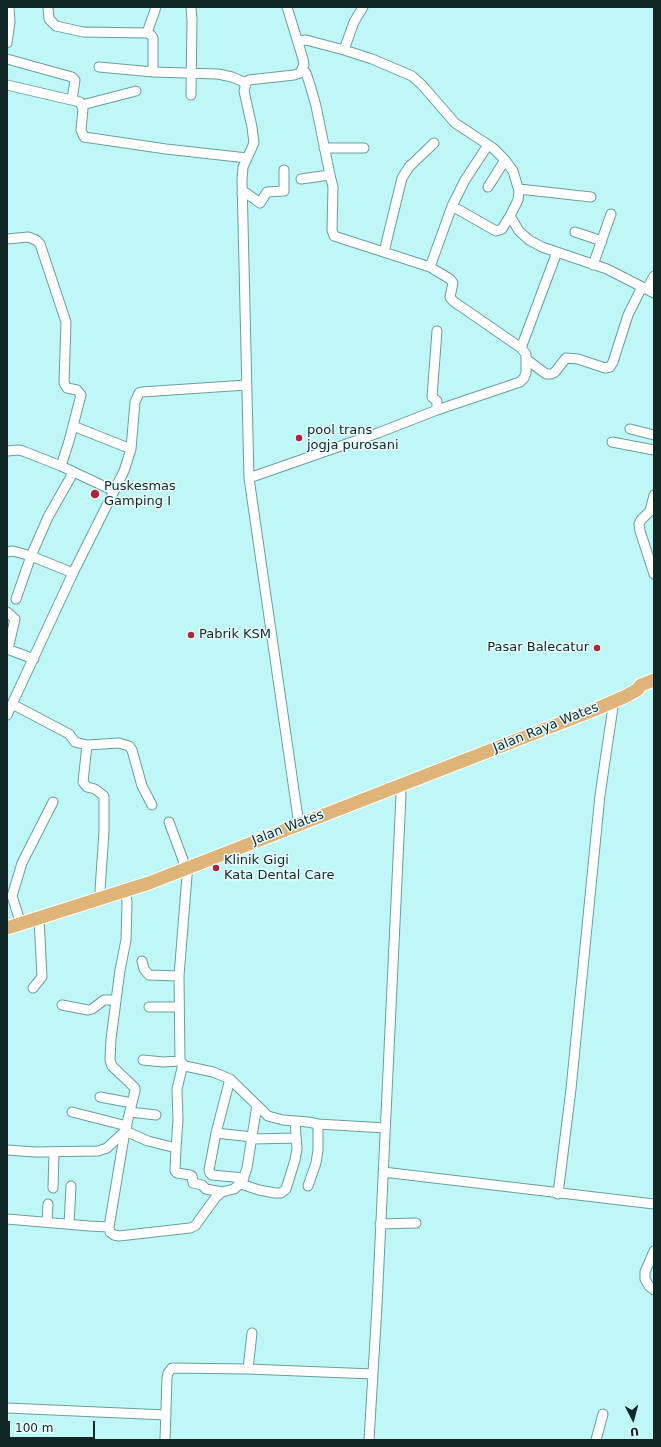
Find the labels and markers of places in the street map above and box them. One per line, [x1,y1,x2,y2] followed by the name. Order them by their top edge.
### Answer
[307,423,399,454] place label: pool trans jogja purosani
[294,433,304,443] marker: pool trans jogja purosani
[104,479,176,510] place label: Puskesmas Gamping I
[89,488,101,500] marker: Puskesmas Gamping I
[199,627,271,643] place label: Pabrik KSM
[186,630,196,640] marker: Pabrik KSM
[487,640,589,656] place label: Pasar Balecatur
[592,643,602,653] marker: Pasar Balecatur
[224,853,335,884] place label: Klinik Gigi Kata Dental Care
[211,863,221,873] marker: Klinik Gigi Kata Dental Care

